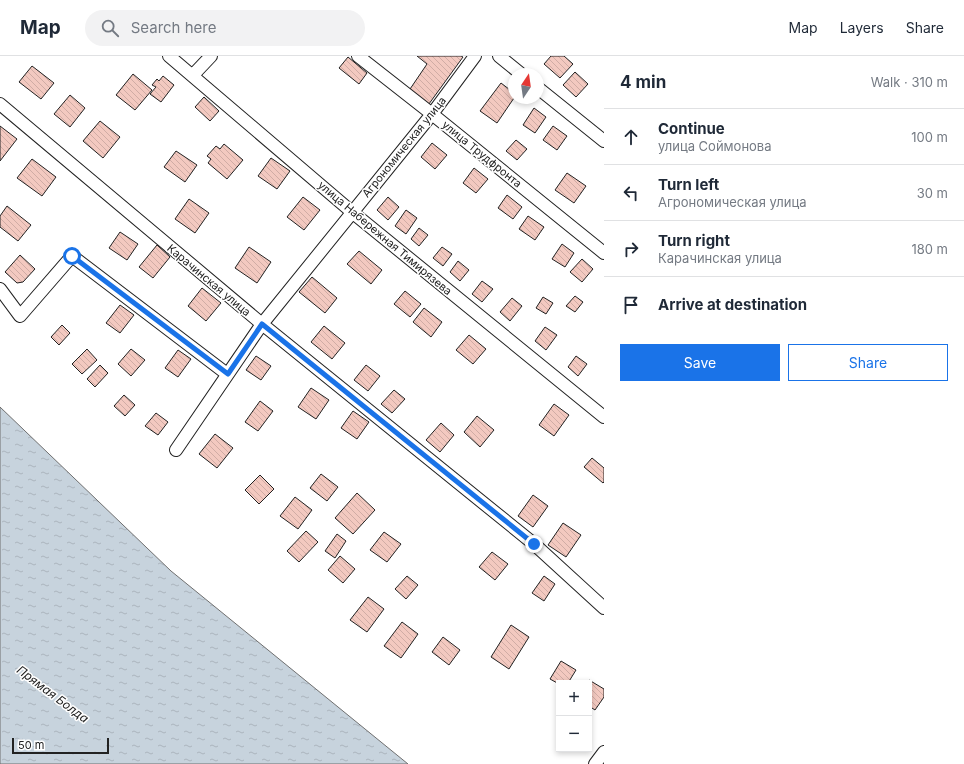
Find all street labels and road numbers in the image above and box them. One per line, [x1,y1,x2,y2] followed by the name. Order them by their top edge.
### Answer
[359,94,449,200] street label: Агрономическая улица
[439,118,525,190] street label: улица Трудфронта
[315,178,455,298] street label: улица Набережная Тимирязева
[164,241,254,319] street label: Карачинская улица

